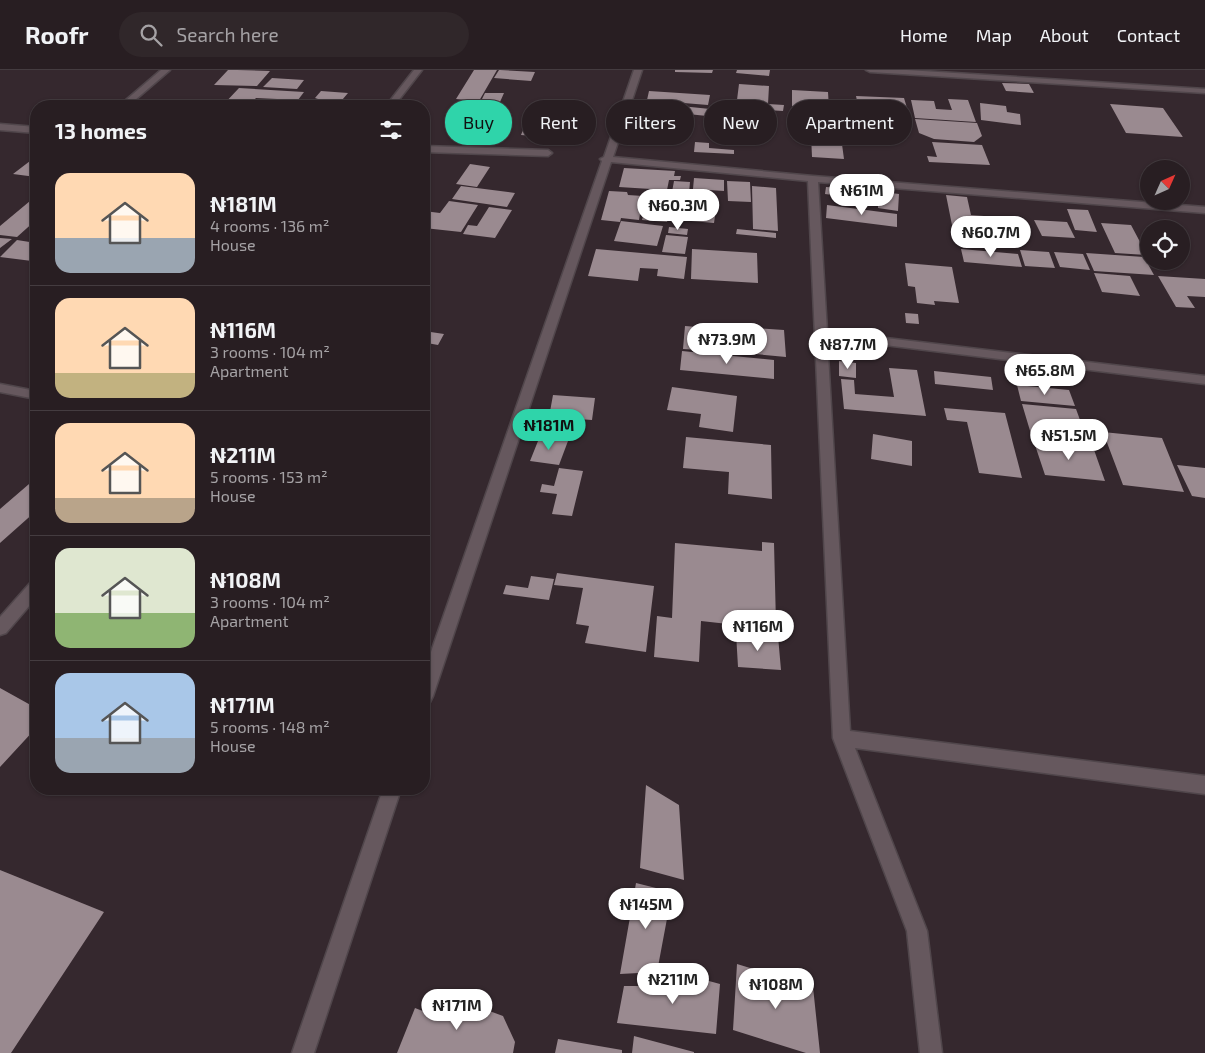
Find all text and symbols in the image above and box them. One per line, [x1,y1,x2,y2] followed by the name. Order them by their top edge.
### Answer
[119,12,469,57] search box
[25,20,89,49] text: Roofr
[137,21,165,49] icon: search
[177,23,279,46] text: Search here
[900,24,948,46] text: Home
[976,24,1012,46] text: Map
[1040,24,1089,46] text: About
[1117,24,1180,46] text: Contact
[445,100,512,145] chip: Buy
[522,100,596,145] chip: Rent
[606,100,694,145] chip: Filters
[704,100,777,145] chip: New
[787,100,912,145] chip: Apartment
[377,116,405,144] icon: filters
[55,118,147,143] text: 13 homes
[1140,160,1190,210] north arrow
[1140,160,1190,270] map controls
[832,174,892,216] pin: ₦61M
[840,180,884,199] text: ₦61M
[637,189,719,231] pin: ₦60.3M
[210,191,277,216] text: ₦181M
[95,193,155,253] icon: home
[648,195,708,214] text: ₦60.3M
[210,216,329,235] text: 4 rooms · 136 m²
[950,216,1032,258] pin: ₦60.7M
[1140,220,1190,270] button: locate
[962,222,1020,241] text: ₦60.7M
[210,235,256,254] text: House
[210,317,276,342] text: ₦116M
[95,318,155,378] icon: home
[686,322,768,365] pin: ₦73.9M
[807,328,889,370] pin: ₦87.7M
[698,329,756,348] text: ₦73.9M
[820,334,876,353] text: ₦87.7M
[210,342,330,361] text: 3 rooms · 104 m²
[1004,354,1086,396] pin: ₦65.8M
[1015,360,1075,379] text: ₦65.8M
[210,361,289,380] text: Apartment
[514,408,584,451] pin: ₦181M
[524,415,574,434] text: ₦181M
[1028,418,1110,461] pin: ₦51.5M
[1041,425,1097,444] text: ₦51.5M
[210,442,276,467] text: ₦211M
[95,443,155,503] icon: home
[210,467,328,486] text: 5 rooms · 153 m²
[210,486,256,505] text: House
[210,567,281,592] text: ₦108M
[95,568,155,628] icon: home
[210,592,330,611] text: 3 rooms · 104 m²
[723,610,793,652] pin: ₦116M
[210,611,289,630] text: Apartment
[733,616,783,635] text: ₦116M
[210,692,275,717] text: ₦171M
[95,693,155,753] icon: home
[210,717,330,736] text: 5 rooms · 148 m²
[210,736,256,755] text: House
[611,888,681,930] pin: ₦145M
[620,894,672,913] text: ₦145M
[638,962,708,1005] pin: ₦211M
[741,968,811,1010] pin: ₦108M
[648,969,698,988] text: ₦211M
[749,974,803,993] text: ₦108M
[422,988,492,1031] pin: ₦171M
[432,995,482,1014] text: ₦171M

